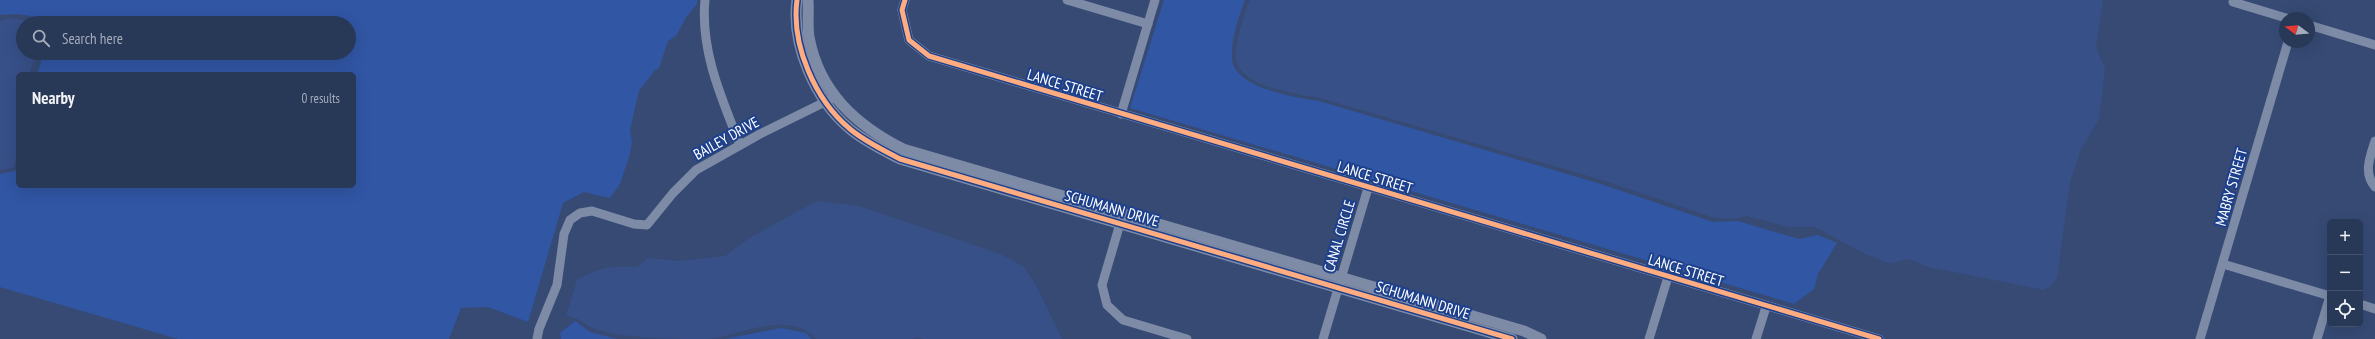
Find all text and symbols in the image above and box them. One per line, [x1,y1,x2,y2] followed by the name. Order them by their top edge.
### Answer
[2279,12,2315,48] north arrow
[16,16,356,60] search box
[30,27,52,49] icon: search
[62,29,123,48] text: Search here
[1025,65,1105,106] street label: LANCE STREET
[32,87,75,109] text: Nearby
[301,90,340,107] text: 0 results
[690,112,762,164] street label: BAILEY DRIVE
[2211,146,2251,228] street label: MABRY STREET
[1335,157,1415,198] street label: LANCE STREET
[1063,185,1161,231] street label: SCHUMANN DRIVE
[1319,198,1359,274] street label: CANAL CIRCLE
[2327,219,2363,327] map controls
[2327,219,2363,255] button: +
[1646,250,1726,291] street label: LANCE STREET
[2327,255,2363,291] button: −
[1374,277,1472,323] street label: SCHUMANN DRIVE
[2327,291,2363,327] button: locate

